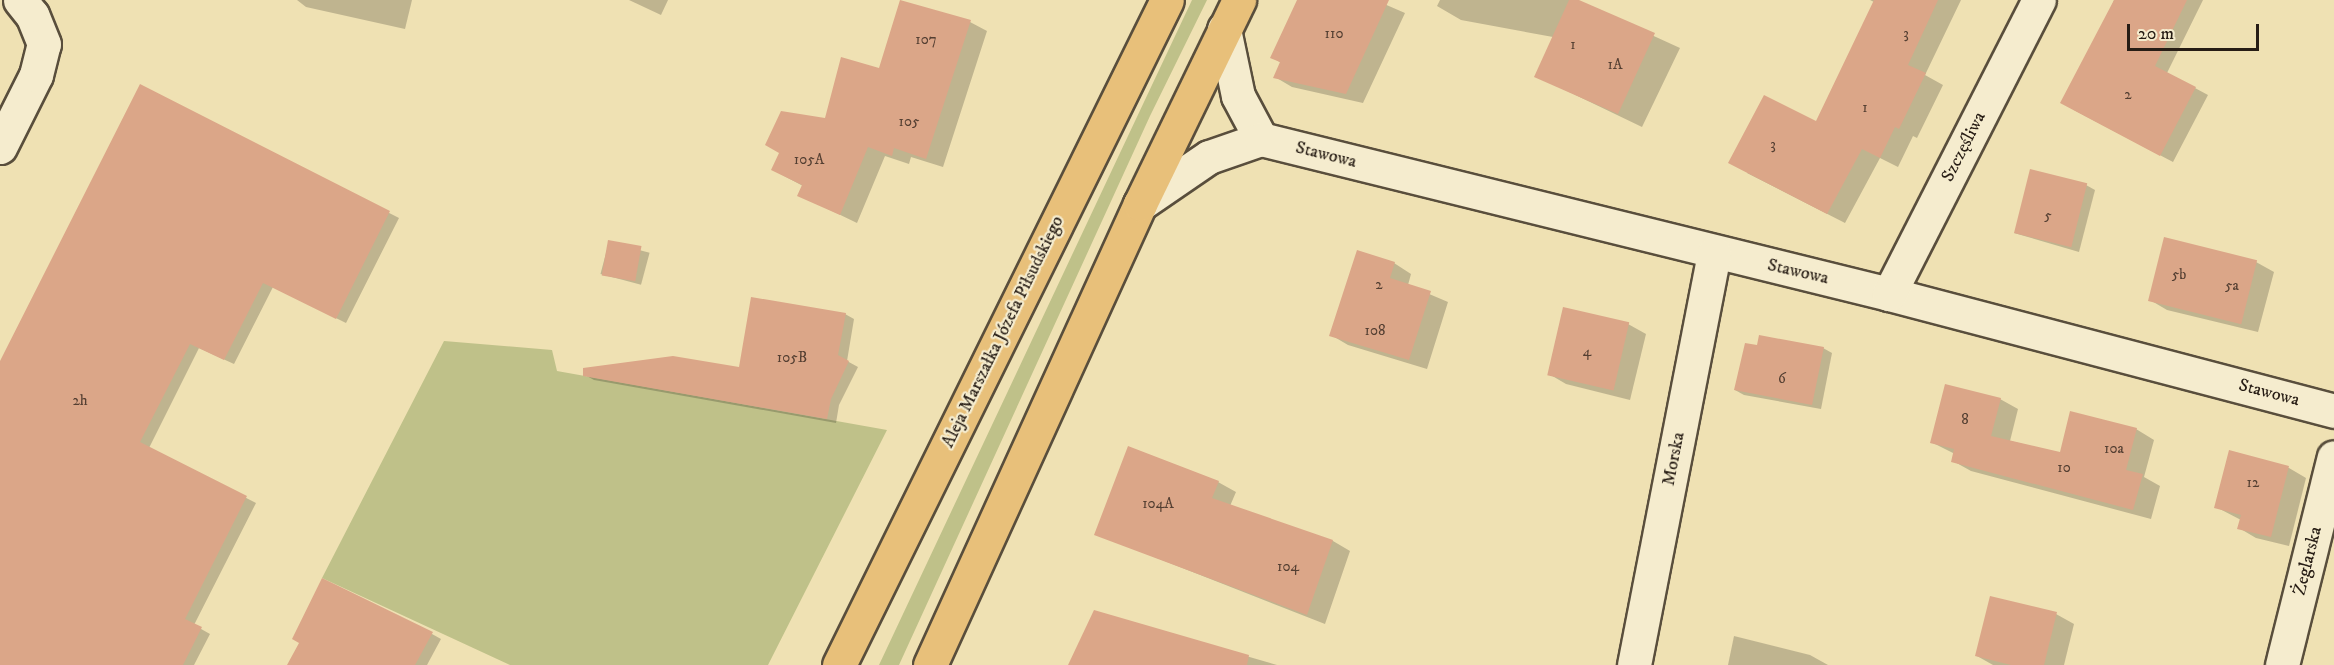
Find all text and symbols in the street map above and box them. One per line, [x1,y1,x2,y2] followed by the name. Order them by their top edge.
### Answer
[2130,12,2262,50] scale bar
[2138,23,2174,45] text: 20 m
[1324,25,1344,43] house number: 110
[1903,25,1909,43] house number: 3
[915,31,937,49] house number: 107
[1570,36,1576,54] house number: 1
[1607,56,1623,74] house number: 1A
[2124,86,2132,104] house number: 2
[1862,99,1868,117] house number: 1
[1937,109,1991,185] street label: Szczęśliwa
[899,113,919,131] house number: 105
[1770,136,1776,154] house number: 3
[1293,137,1359,173] street label: Stawowa
[794,151,824,169] house number: 105A
[2044,207,2052,225] house number: 5
[937,213,1069,451] street label: Aleja Marszałka Józefa Piłsudskiego
[1765,254,1831,290] street label: Stawowa
[2172,266,2186,284] house number: 5b
[1375,276,1383,294] house number: 2
[2225,277,2239,295] house number: 5a
[1364,322,1386,340] house number: 108
[1583,343,1591,361] house number: 4
[777,349,807,367] house number: 105B
[1778,370,1786,388] house number: 6
[2236,375,2302,411] street label: Stawowa
[72,392,88,410] house number: 2h
[1961,411,1969,429] house number: 8
[1658,430,1690,488] street label: Morska
[2104,440,2124,458] house number: 10a
[2057,459,2071,477] house number: 10
[2247,474,2259,492] house number: 12
[1142,495,1174,513] house number: 104A
[2289,524,2327,598] street label: Żeglarska
[1277,558,1299,576] house number: 104

